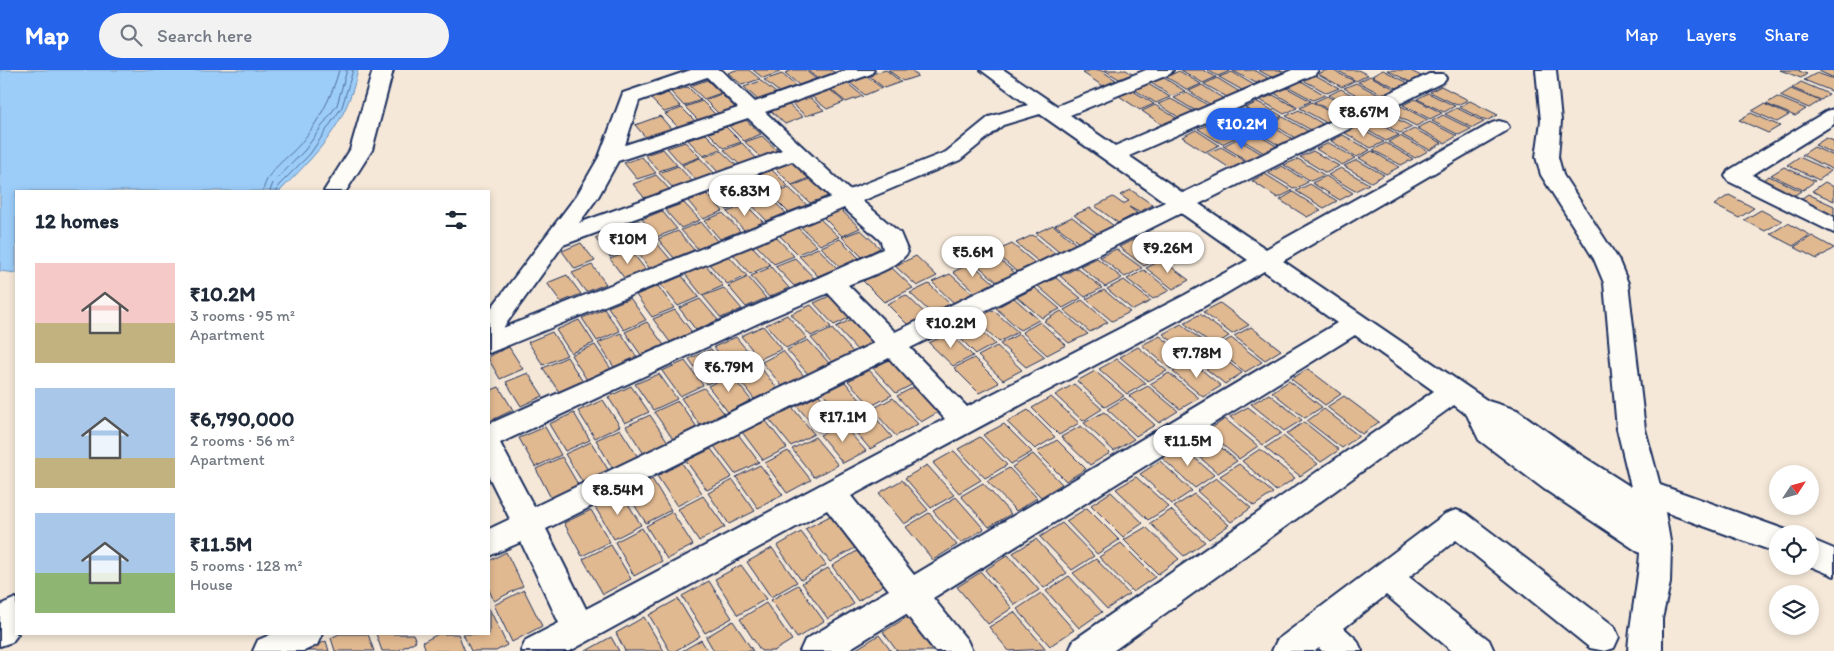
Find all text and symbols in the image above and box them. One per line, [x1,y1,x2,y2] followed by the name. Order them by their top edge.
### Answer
[99,13,449,58] search box
[25,21,69,50] text: Map
[117,21,145,49] icon: search
[157,24,252,47] text: Search here
[1625,24,1658,46] text: Map
[1686,24,1736,46] text: Layers
[1764,24,1809,46] text: Share
[1323,96,1405,138] pin: ₹8.67M
[1339,102,1389,121] text: ₹8.67M
[1201,108,1283,150] pin: ₹10.2M
[1217,114,1267,133] text: ₹10.2M
[704,174,786,217] pin: ₹6.83M
[720,181,770,200] text: ₹6.83M
[442,206,470,234] icon: filters
[35,208,119,233] text: 12 homes
[598,222,658,265] pin: ₹10M
[609,229,647,248] text: ₹10M
[1127,232,1209,274] pin: ₹9.26M
[938,236,1008,278] pin: ₹5.6M
[1143,238,1193,257] text: ₹9.26M
[952,242,994,261] text: ₹5.6M
[190,281,256,306] text: ₹10.2M
[75,283,135,343] icon: home
[190,306,295,325] text: 3 rooms · 95 m²
[910,306,992,349] pin: ₹10.2M
[926,313,976,332] text: ₹10.2M
[190,325,265,344] text: Apartment
[1156,336,1238,379] pin: ₹7.78M
[1173,343,1221,362] text: ₹7.78M
[688,350,770,393] pin: ₹6.79M
[704,357,754,376] text: ₹6.79M
[802,400,884,443] pin: ₹17.1M
[190,406,294,431] text: ₹6,790,000
[819,407,867,426] text: ₹17.1M
[75,408,135,468] icon: home
[1147,424,1229,467] pin: ₹11.5M
[190,431,295,450] text: 2 rooms · 56 m²
[1164,431,1212,450] text: ₹11.5M
[190,450,265,469] text: Apartment
[1769,465,1819,515] north arrow
[1769,465,1819,635] map controls
[577,474,659,516] pin: ₹8.54M
[592,480,644,499] text: ₹8.54M
[1769,525,1819,575] button: locate
[190,531,252,556] text: ₹11.5M
[75,533,135,593] icon: home
[190,556,302,575] text: 5 rooms · 128 m²
[190,575,233,594] text: House
[1769,585,1819,635] button: layers

